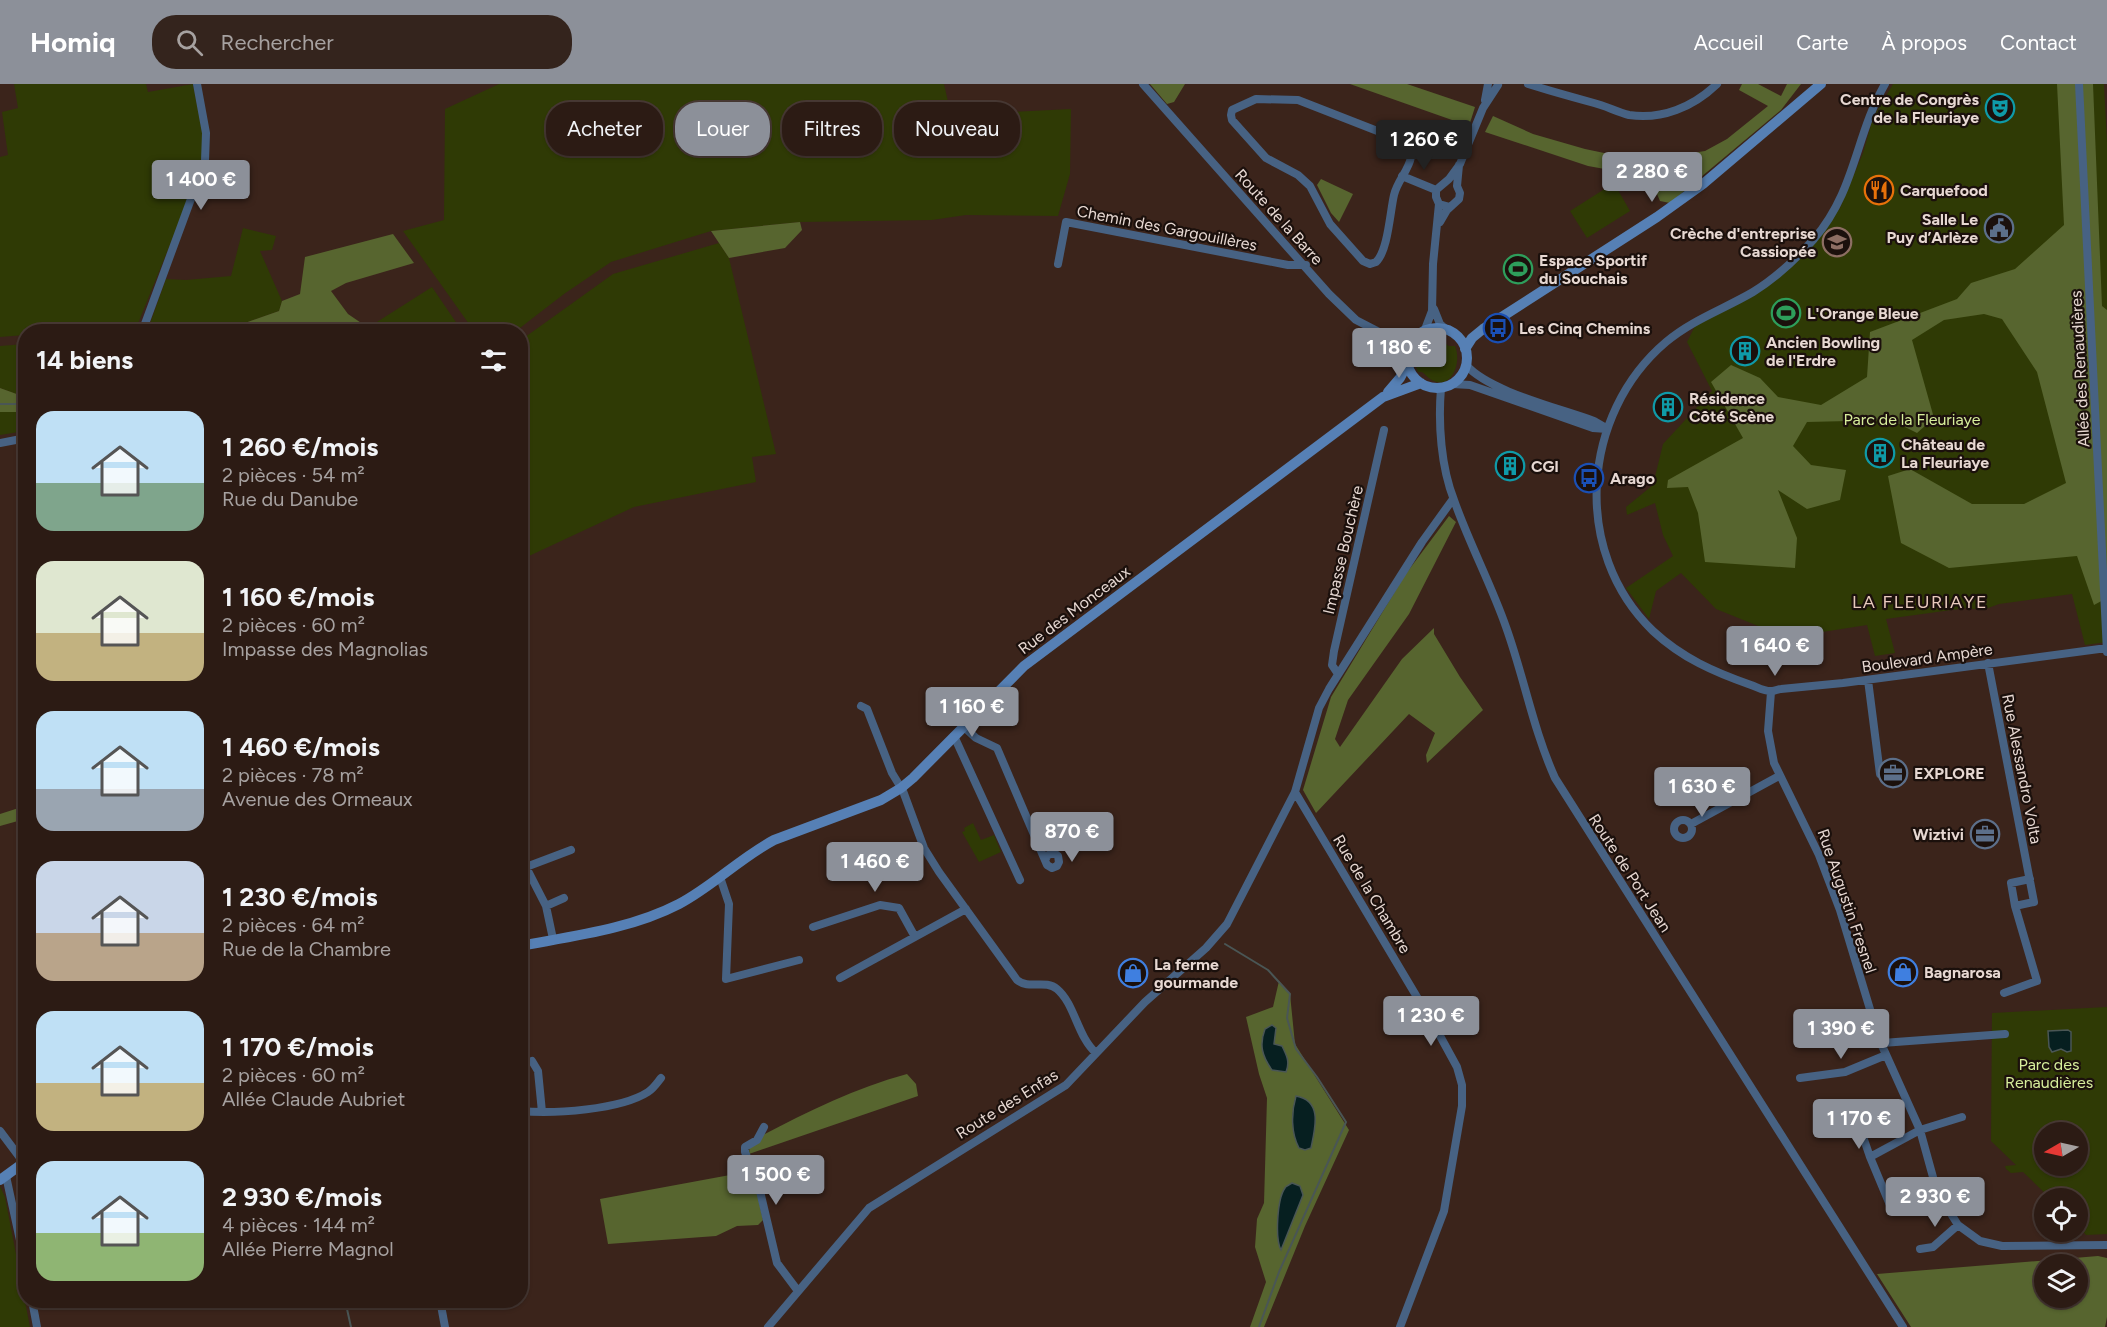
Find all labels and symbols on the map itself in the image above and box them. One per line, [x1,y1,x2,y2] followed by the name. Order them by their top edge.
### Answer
[1840,90,1980,127] place label: Centre de Congrès de la Fleuriaye
[1984,92,2016,124] theatre icon: Centre de Congrès de la Fleuriaye
[1369,120,1479,171] pin: 1 260 €
[1597,152,1707,203] pin: 2 280 €
[146,160,256,211] pin: 1 400 €
[1231,165,1327,269] street label: Route de la Barre
[1863,174,1895,206] restaurant icon: Carquefood
[1900,181,1988,200] place label: Carquefood
[1075,201,1259,255] street label: Chemin des Gargouillères
[1886,210,1978,247] place label: Salle Le Puy d’Arlèze
[1983,212,2015,244] public building icon: Salle Le Puy d’Arlèze
[1670,224,1816,261] place label: Crèche d'entreprise Cassiopée
[1821,226,1853,258] school or university icon: Crèche d'entreprise Cassiopée
[1539,251,1648,288] place label: Espace Sportif du Souchais
[1502,253,1534,285] sports icon: Espace Sportif du Souchais
[2066,290,2094,448] street label: Allée des Renaudières
[1770,297,1802,329] sports icon: L'Orange Bleue
[1807,304,1919,323] place label: L'Orange Bleue
[1482,312,1514,344] bus stop icon: Les Cinq Chemins
[1519,319,1651,338] place label: Les Cinq Chemins
[1344,328,1454,379] pin: 1 180 €
[1766,333,1880,370] place label: Ancien Bowling de l'Erdre
[1729,335,1761,367] building icon: Ancien Bowling de l'Erdre
[1689,389,1774,426] place label: Résidence Côté Scène
[1652,391,1684,423] building icon: Résidence Côté Scène
[1844,410,1981,429] park label: Parc de la Fleuriaye
[1901,435,1989,472] place label: Château de La Fleuriaye
[1864,437,1896,469] building icon: Château de La Fleuriaye
[1494,450,1526,482] building icon: CGI
[1531,457,1559,476] place label: CGI
[1573,462,1605,494] bus stop icon: Arago
[1610,469,1655,488] place label: Arago
[1319,483,1367,616] street label: Impasse Bouchère
[1014,562,1134,658] street label: Rue des Monceaux
[1852,591,1988,613] district label: LA FLEURIAYE
[1720,626,1830,677] pin: 1 640 €
[1860,639,1994,677] street label: Boulevard Ampère
[917,687,1027,738] pin: 1 160 €
[1998,693,2046,845] street label: Rue Alessandro Volta
[1877,757,1909,789] office icon: EXPLORE
[1914,764,1985,783] place label: EXPLORE
[1647,767,1757,818] pin: 1 630 €
[1585,810,1675,936] street label: Route de Port Jean
[1030,812,1114,863] pin: 870 €
[1969,818,2001,850] office icon: Wiztivi
[1913,825,1964,844] place label: Wiztivi
[1813,826,1881,976] street label: Rue Augustin Fresnel
[1329,831,1415,957] street label: Rue de la Chambre
[820,842,930,893] pin: 1 460 €
[1154,955,1238,992] place label: La ferme gourmande
[1887,956,1919,988] shop icon: Bagnarosa
[1117,957,1149,989] shop icon: La ferme gourmande
[1924,963,2001,982] place label: Bagnarosa
[1376,996,1486,1047] pin: 1 230 €
[1786,1009,1896,1060] pin: 1 390 €
[2005,1055,2093,1092] park label: Parc des Renaudières
[953,1065,1061,1143] street label: Route des Enfas
[1804,1099,1914,1150] pin: 1 170 €
[2034,1122,2088,1176] north arrow
[721,1155,831,1206] pin: 1 500 €
[1880,1177,1990,1228] pin: 2 930 €

